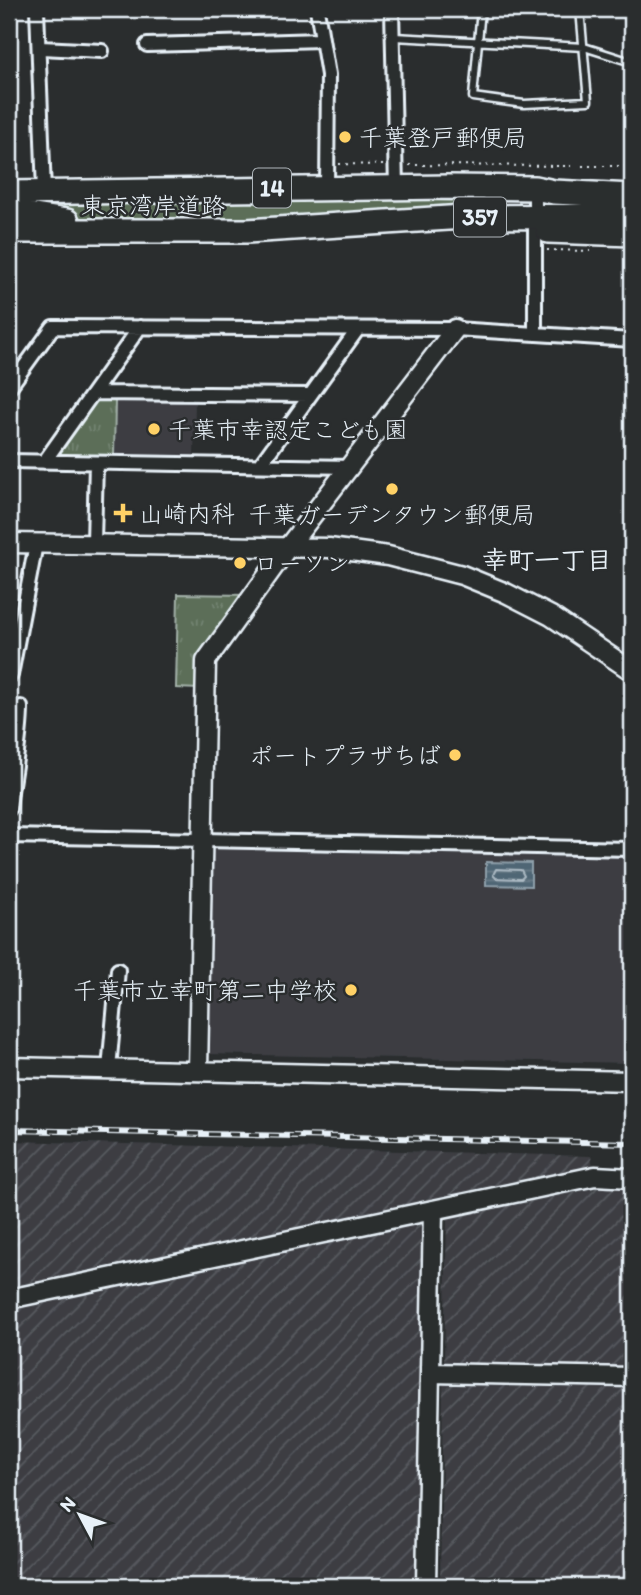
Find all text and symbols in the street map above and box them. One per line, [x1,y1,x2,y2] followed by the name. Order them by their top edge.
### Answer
[359,123,527,152] place label: 千葉登戸郵便局
[337,129,353,145] marker: 千葉登戸郵便局
[253,168,291,208] road number: 14
[81,191,225,220] street label: 東京湾岸道路
[454,198,506,236] road number: 357
[168,415,408,444] place label: 千葉市幸認定こども園
[146,421,162,437] marker: 千葉市幸認定こども園
[384,481,400,497] marker: 千葉ガーデンタウン郵便局
[139,499,235,528] place label: 山崎内科
[248,500,536,529] place label: 千葉ガーデンタウン郵便局
[113,503,133,523] marker: 山崎内科
[482,544,612,576] district label: 幸町一丁目
[254,549,350,578] place label: ローソン
[232,555,248,571] marker: ローソン
[249,741,441,770] place label: ポートプラザちば
[447,747,463,763] marker: ポートプラザちば
[73,976,337,1005] place label: 千葉市立幸町第二中学校
[343,982,359,998] marker: 千葉市立幸町第二中学校
[46,1480,116,1550] north arrow
[55,1492,80,1517] text: N

